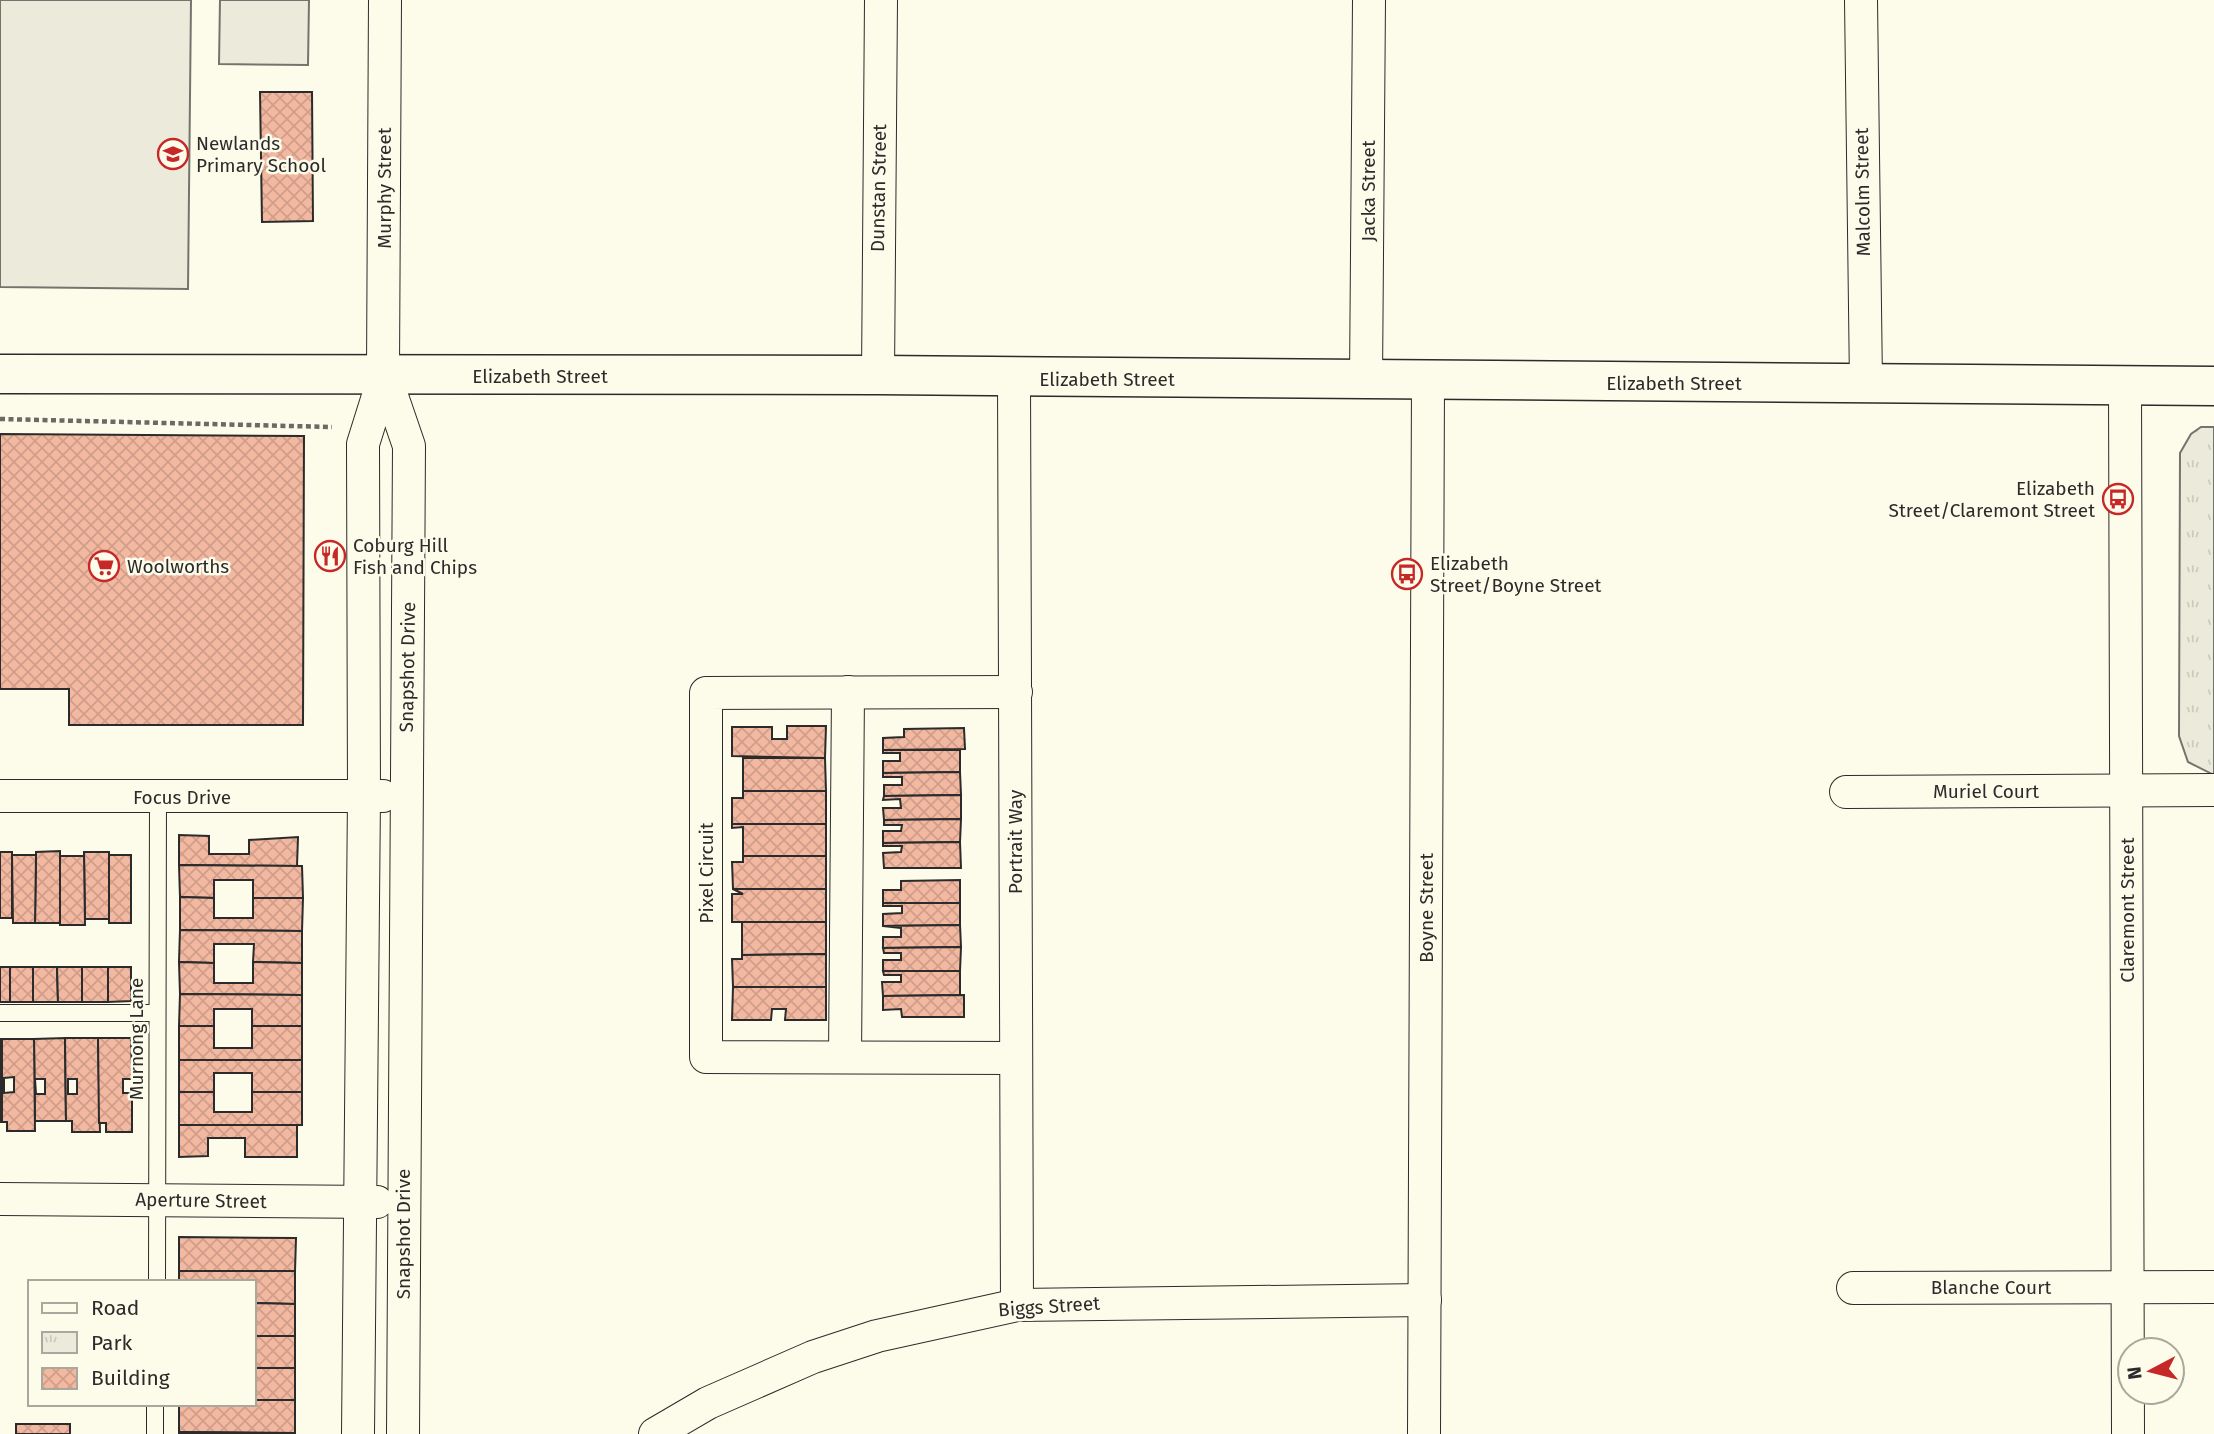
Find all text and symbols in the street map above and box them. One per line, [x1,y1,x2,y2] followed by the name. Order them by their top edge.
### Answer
[866,124,891,252] street label: Dunstan Street
[373,127,396,249] street label: Murphy Street
[1850,127,1875,257] street label: Malcolm Street
[196,132,326,177] place label: Newlands Primary School
[156,137,190,171] school or university icon: Newlands Primary School
[1357,140,1380,242] street label: Jacka Street
[472,365,608,388] street label: Elizabeth Street
[1039,368,1175,391] street label: Elizabeth Street
[1606,372,1742,395] street label: Elizabeth Street
[1889,477,2095,522] place label: Elizabeth Street/Claremont Street
[2101,482,2135,516] bus stop icon: Elizabeth Street/Claremont Street
[353,534,477,579] place label: Coburg Hill Fish and Chips
[313,539,347,573] restaurant icon: Coburg Hill Fish and Chips
[87,549,121,583] supermarket icon: Woolworths
[1430,552,1602,597] place label: Elizabeth Street/Boyne Street
[127,555,229,578] place label: Woolworths
[1390,557,1424,591] bus stop icon: Elizabeth Street/Boyne Street
[395,601,420,733] street label: Snapshot Drive
[1933,780,2039,803] street label: Muriel Court
[133,786,231,809] street label: Focus Drive
[1004,789,1027,894] street label: Portrait Way
[695,822,718,924] street label: Pixel Circuit
[2116,837,2139,983] street label: Claremont Street
[1415,853,1438,963] street label: Boyne Street
[125,978,148,1100] street label: Murnong Lane
[392,1169,415,1299] street label: Snapshot Drive
[135,1188,267,1213] street label: Aperture Street
[1931,1276,2051,1299] street label: Blanche Court
[28,1280,256,1406] legend
[997,1291,1101,1322] street label: Biggs Street
[91,1295,139,1321] text: Road
[91,1330,133,1356] text: Park
[2116,1336,2186,1406] north arrow
[91,1365,170,1391] text: Building
[2122,1365,2147,1381] text: N

